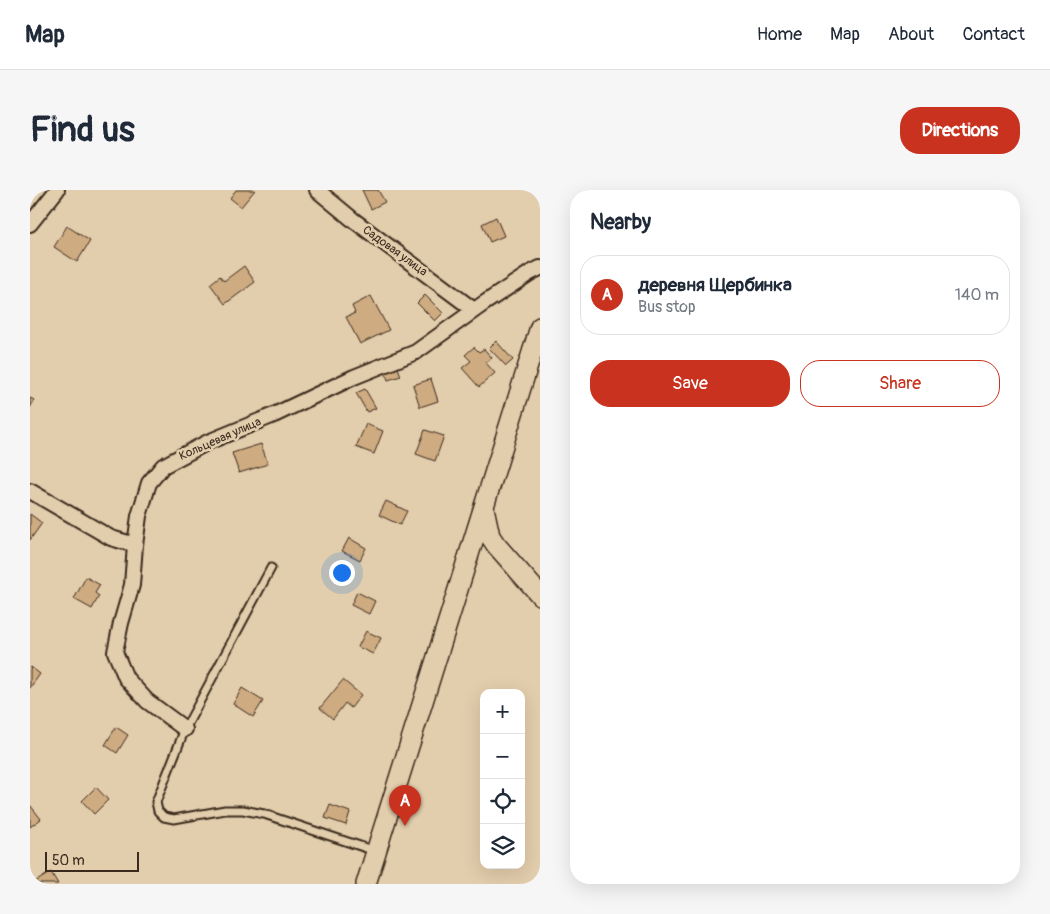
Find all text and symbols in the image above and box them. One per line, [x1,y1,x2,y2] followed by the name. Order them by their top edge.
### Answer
[25,20,65,49] text: Map
[757,23,802,46] text: Home
[830,23,860,46] text: Map
[888,23,934,46] text: About
[962,23,1025,46] text: Contact
[900,107,1020,154] button: Directions
[30,108,135,152] text: Find us
[590,209,651,236] text: Nearby
[360,223,431,280] street label: Садовая улица
[638,273,792,297] text: деревня Щербинка
[602,285,612,305] text: A
[955,285,999,305] text: 140 m
[638,297,696,317] text: Bus stop
[590,360,790,407] button: Save
[800,360,1000,407] button: Share
[177,414,264,464] street label: Кольцевая улица
[329,560,355,586] your location
[480,689,525,869] map controls
[480,689,525,734] button: +
[480,734,525,779] button: −
[480,779,525,824] button: locate
[389,785,421,826] pin: A
[480,824,525,869] button: layers
[45,849,139,872] scale bar
[52,852,85,869] text: 50 m

